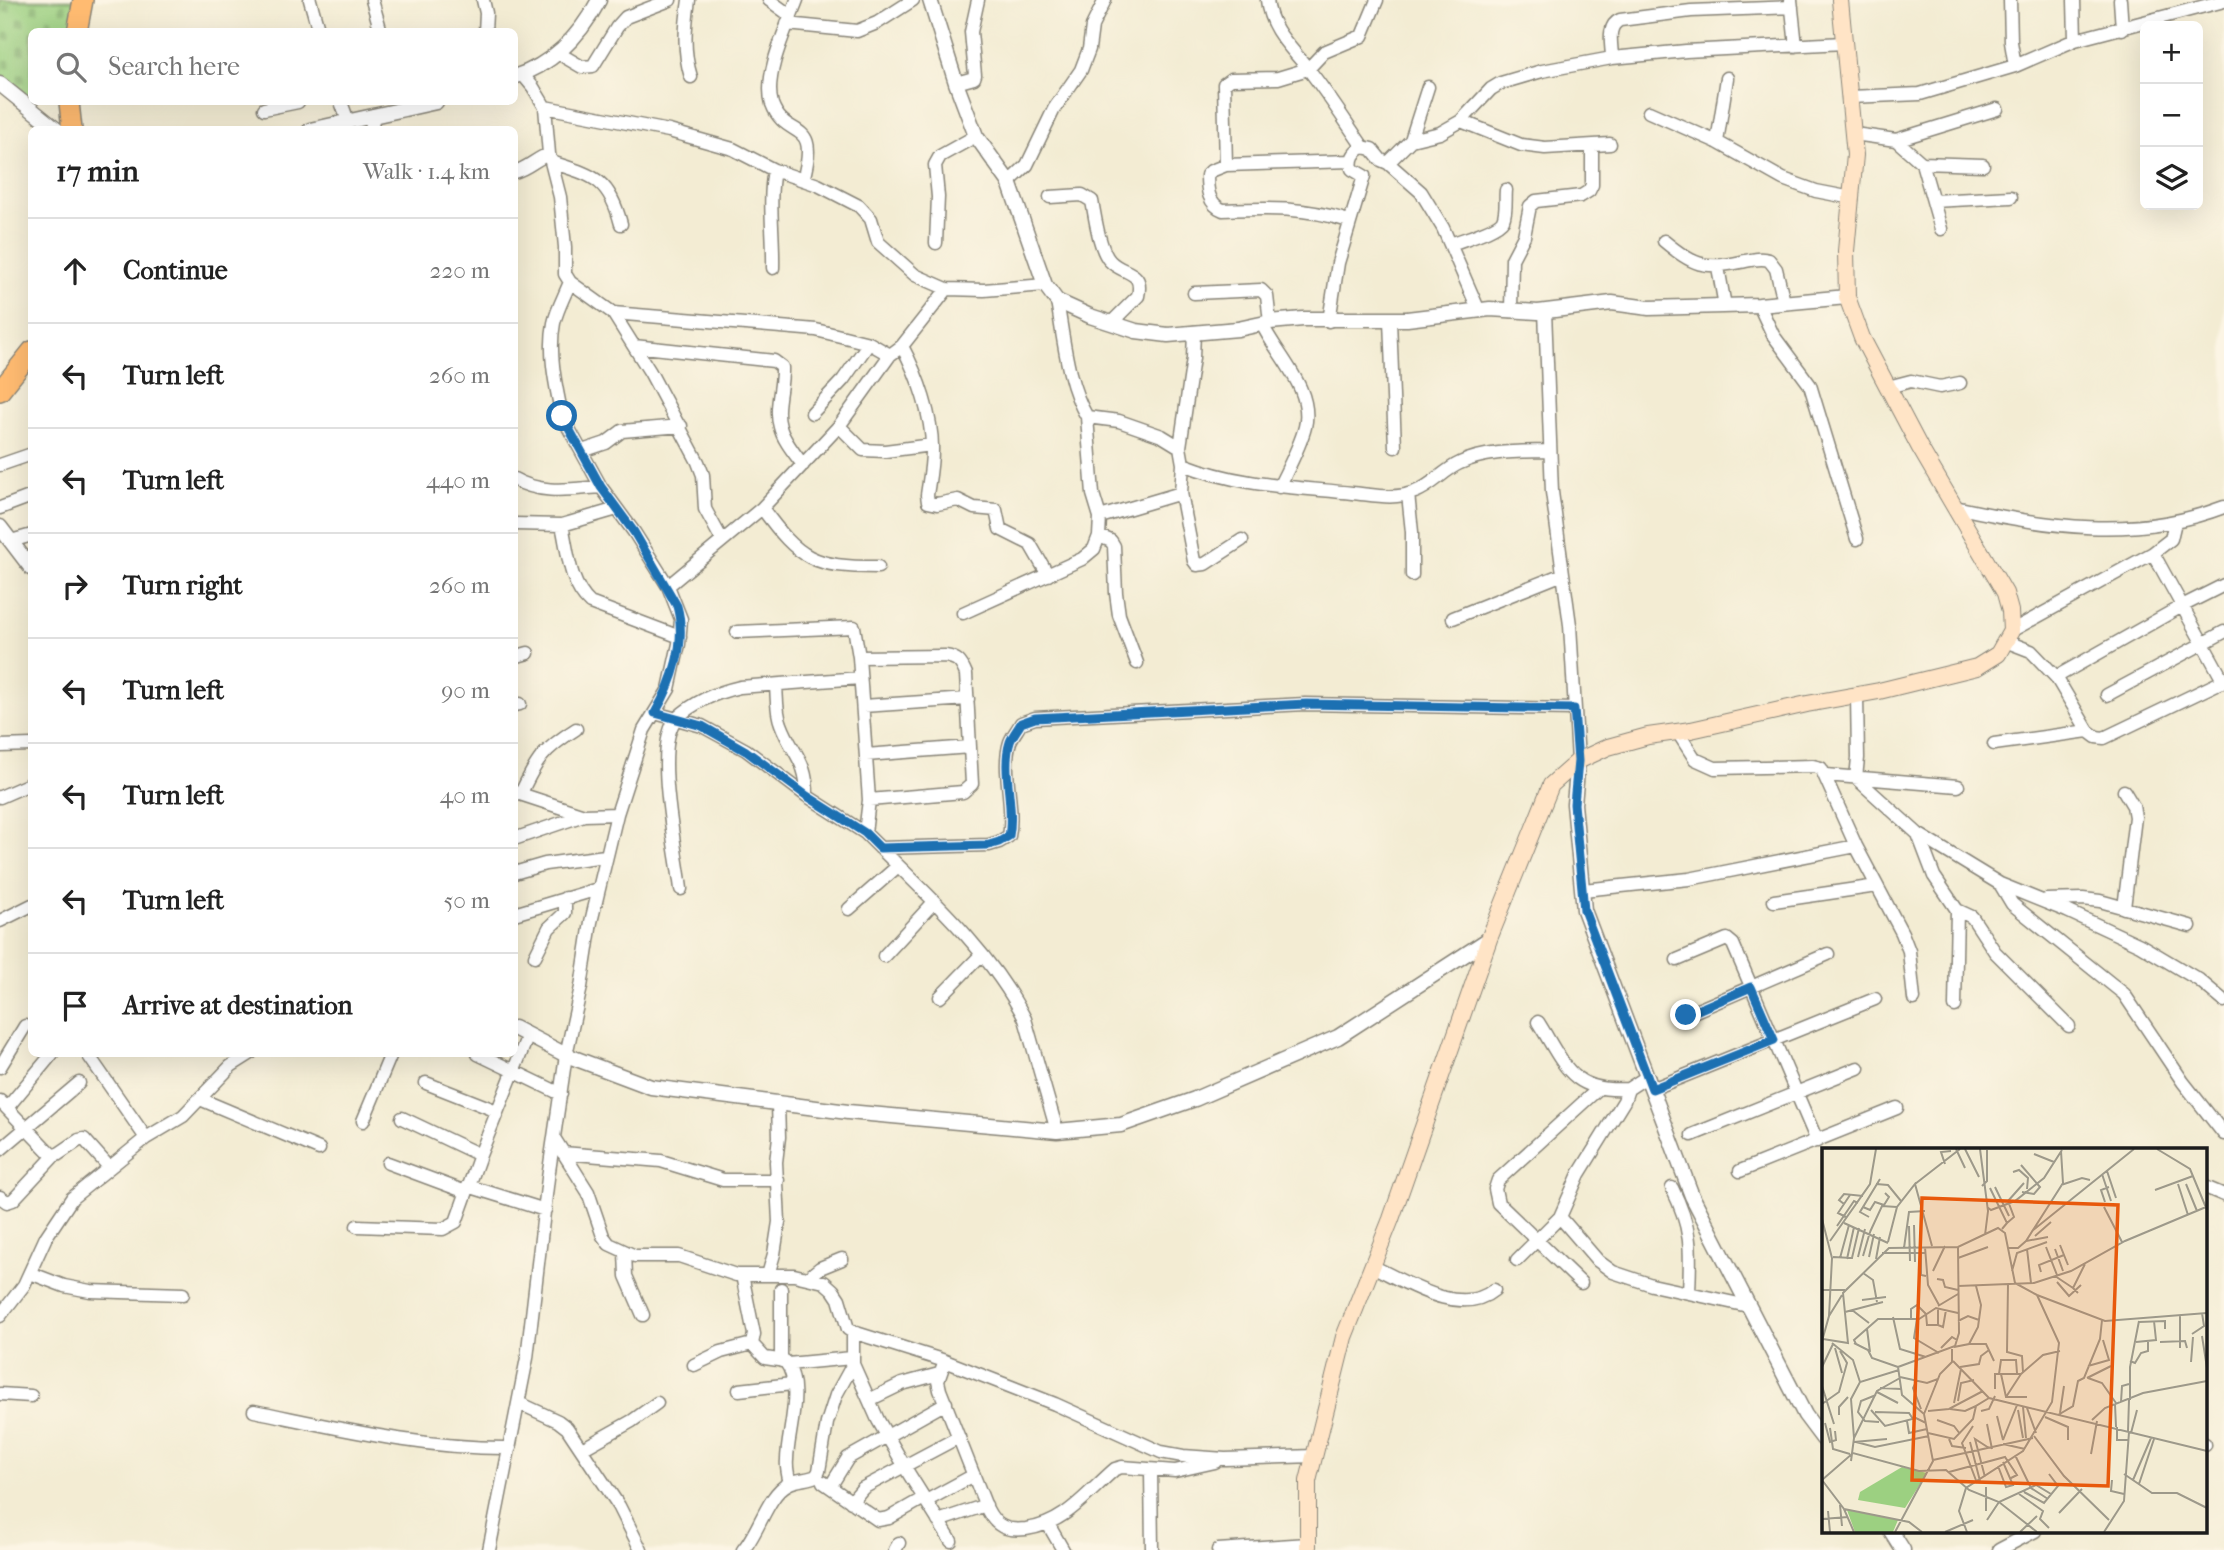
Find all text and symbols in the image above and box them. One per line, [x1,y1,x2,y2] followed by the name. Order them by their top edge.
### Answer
[2140,21,2203,210] map controls
[2140,21,2203,84] button: +
[28,28,518,105] search box
[52,48,90,86] icon: search
[108,51,240,82] text: Search here
[2140,84,2203,147] button: −
[2140,147,2203,210] button: layers
[56,154,139,189] text: 17 min
[363,158,490,185] text: Walk · 1.4 km
[56,252,94,290] icon: ahead
[123,255,228,286] text: Continue
[430,257,490,284] text: 220 m
[56,357,94,395] icon: left
[123,360,224,391] text: Turn left
[429,362,490,389] text: 260 m
[546,400,577,431] route start
[56,462,94,500] icon: left
[123,465,224,496] text: Turn left
[426,467,490,494] text: 440 m
[56,567,94,605] icon: right
[123,570,243,601] text: Turn right
[429,572,490,599] text: 260 m
[56,672,94,710] icon: left
[123,675,224,706] text: Turn left
[441,677,490,704] text: 90 m
[56,777,94,815] icon: left
[123,780,224,811] text: Turn left
[440,782,490,809] text: 40 m
[56,882,94,920] icon: left
[123,885,224,916] text: Turn left
[443,887,490,914] text: 50 m
[56,987,94,1025] icon: arrive
[123,990,353,1021] text: Arrive at destination
[1670,999,1701,1030] route end
[1822,1148,2206,1532] inset map

